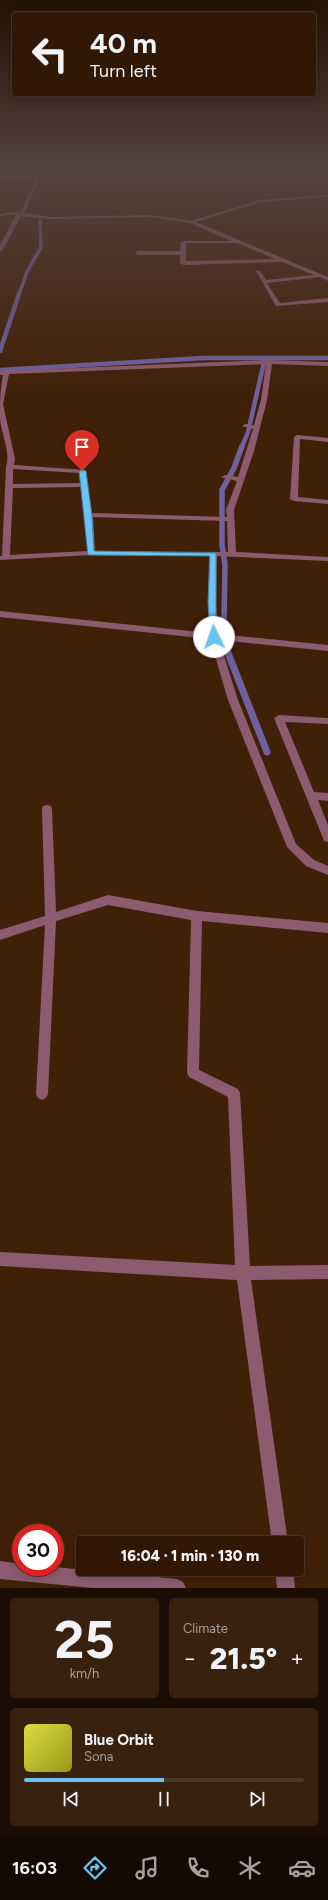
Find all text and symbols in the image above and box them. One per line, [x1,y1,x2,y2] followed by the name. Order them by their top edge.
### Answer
[90,26,157,60] text: 40 m
[24,28,76,80] icon: left
[90,60,157,82] text: Turn left
[65,430,99,471] pin
[71,436,93,458] icon: arrive
[193,616,235,658] position arrow
[12,1524,64,1576] speed limit sign: 30
[121,1547,259,1565] text: 16:04 · 1 min · 130 m
[54,1609,115,1671] text: 25
[183,1621,228,1636] text: Climate
[210,1640,277,1677] text: 21.5°
[183,1645,197,1672] text: −
[290,1645,304,1672] text: +
[70,1666,99,1681] text: km/h
[84,1731,154,1749] text: Blue Orbit
[84,1749,113,1764] text: Sona
[60,1788,82,1810] icon: previous
[153,1788,175,1810] icon: pause
[246,1788,268,1810] icon: next
[81,1854,109,1882] icon: directions
[133,1854,161,1882] icon: music
[184,1854,212,1882] icon: phone
[236,1854,264,1882] icon: climate
[288,1854,316,1882] icon: car
[12,1857,57,1879] text: 16:03

